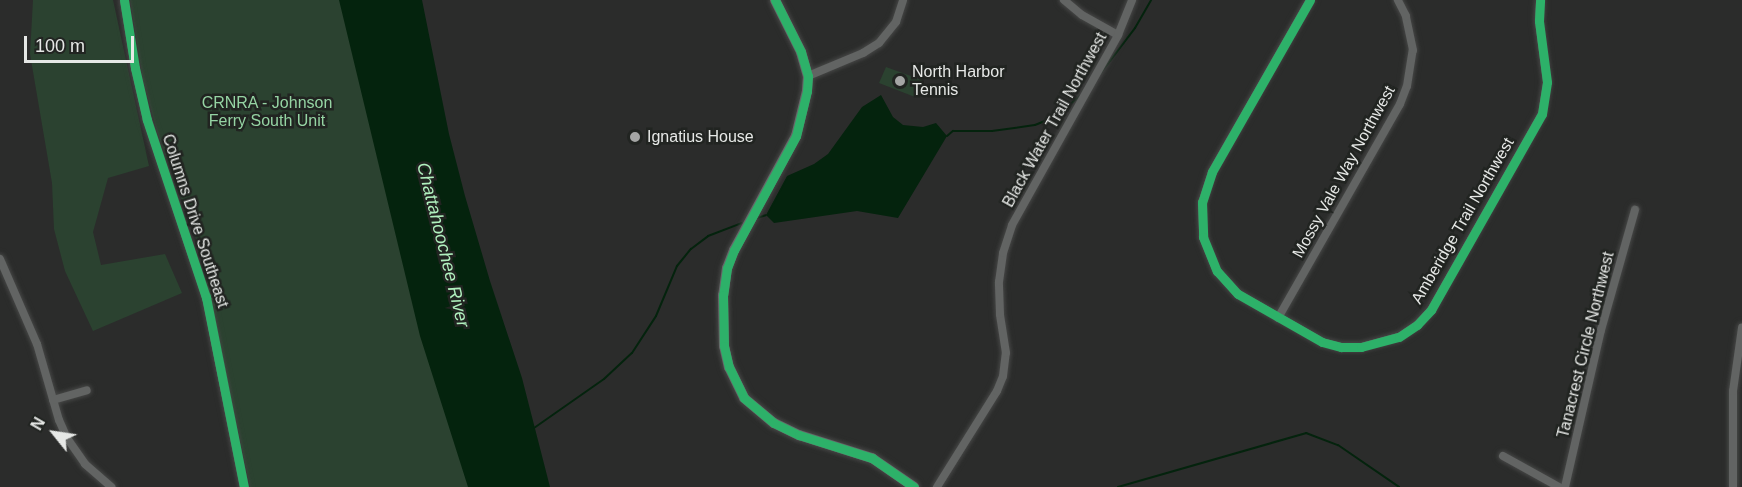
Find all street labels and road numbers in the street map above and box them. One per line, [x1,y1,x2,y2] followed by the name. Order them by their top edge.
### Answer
[999,29,1111,211] street label: Black Water Trail Northwest
[1289,83,1399,261] street label: Mossy Vale Way Northwest
[158,132,232,310] street label: Columns Drive Southeast
[1407,134,1519,308] street label: Amberidge Trail Northwest
[1554,250,1618,440] street label: Tanacrest Circle Northwest

